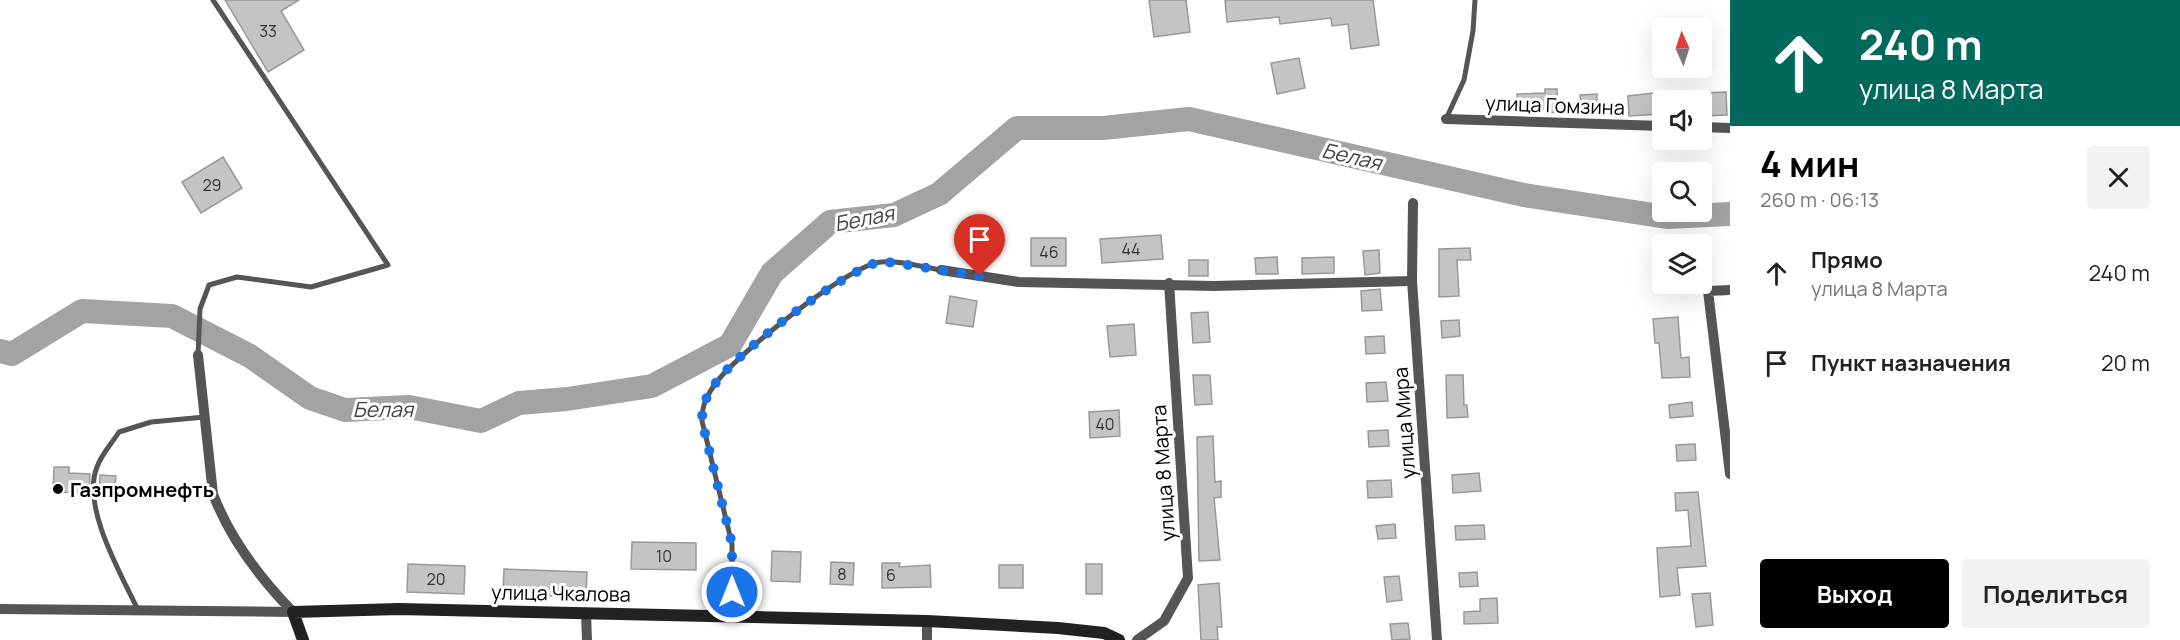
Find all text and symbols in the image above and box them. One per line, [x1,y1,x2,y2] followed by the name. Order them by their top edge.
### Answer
[1859,15,1983,73] text: 240 m
[1652,18,1712,78] north arrow
[1652,18,1712,294] map controls
[259,20,277,42] house number: 33
[1760,24,1838,102] icon: ahead
[1859,70,2044,107] text: улица 8 Марта
[1485,89,1625,121] street label: улица Гомзина
[1652,90,1712,150] button: sound
[1319,136,1386,177] water label: Белая
[1760,139,1859,188] text: 4 мин
[2087,146,2150,209] button: close
[1652,162,1712,222] button: search
[202,174,222,196] house number: 29
[1760,186,1879,213] text: 260 m · 06:13
[832,198,898,237] water label: Белая
[954,214,1005,276] pin
[963,223,996,256] icon: arrive
[1652,234,1712,294] button: layers
[1121,238,1141,260] house number: 44
[1039,241,1059,263] house number: 46
[1811,245,1883,275] text: Прямо
[1760,257,1793,290] icon: ahead
[2088,258,2150,288] text: 240 m
[1811,275,1948,302] text: улица 8 Марта
[1760,347,1793,380] icon: arrive
[1811,348,2011,378] text: Пункт назначения
[2101,348,2150,378] text: 20 m
[1387,366,1421,480] street label: улица Мира
[353,395,415,423] water label: Белая
[1145,404,1181,542] street label: улица 8 Марта
[1095,413,1115,435] house number: 40
[70,476,214,503] place label: Газпромнефть
[51,482,65,496] marker: Газпромнефть
[656,545,672,567] house number: 10
[1760,559,1949,628] button: Выход
[1961,559,2150,628] button: Поделиться
[700,560,764,624] position arrow
[837,563,847,585] house number: 8
[886,564,896,586] house number: 6
[427,568,445,590] house number: 20
[491,578,631,608] street label: улица Чкалова

